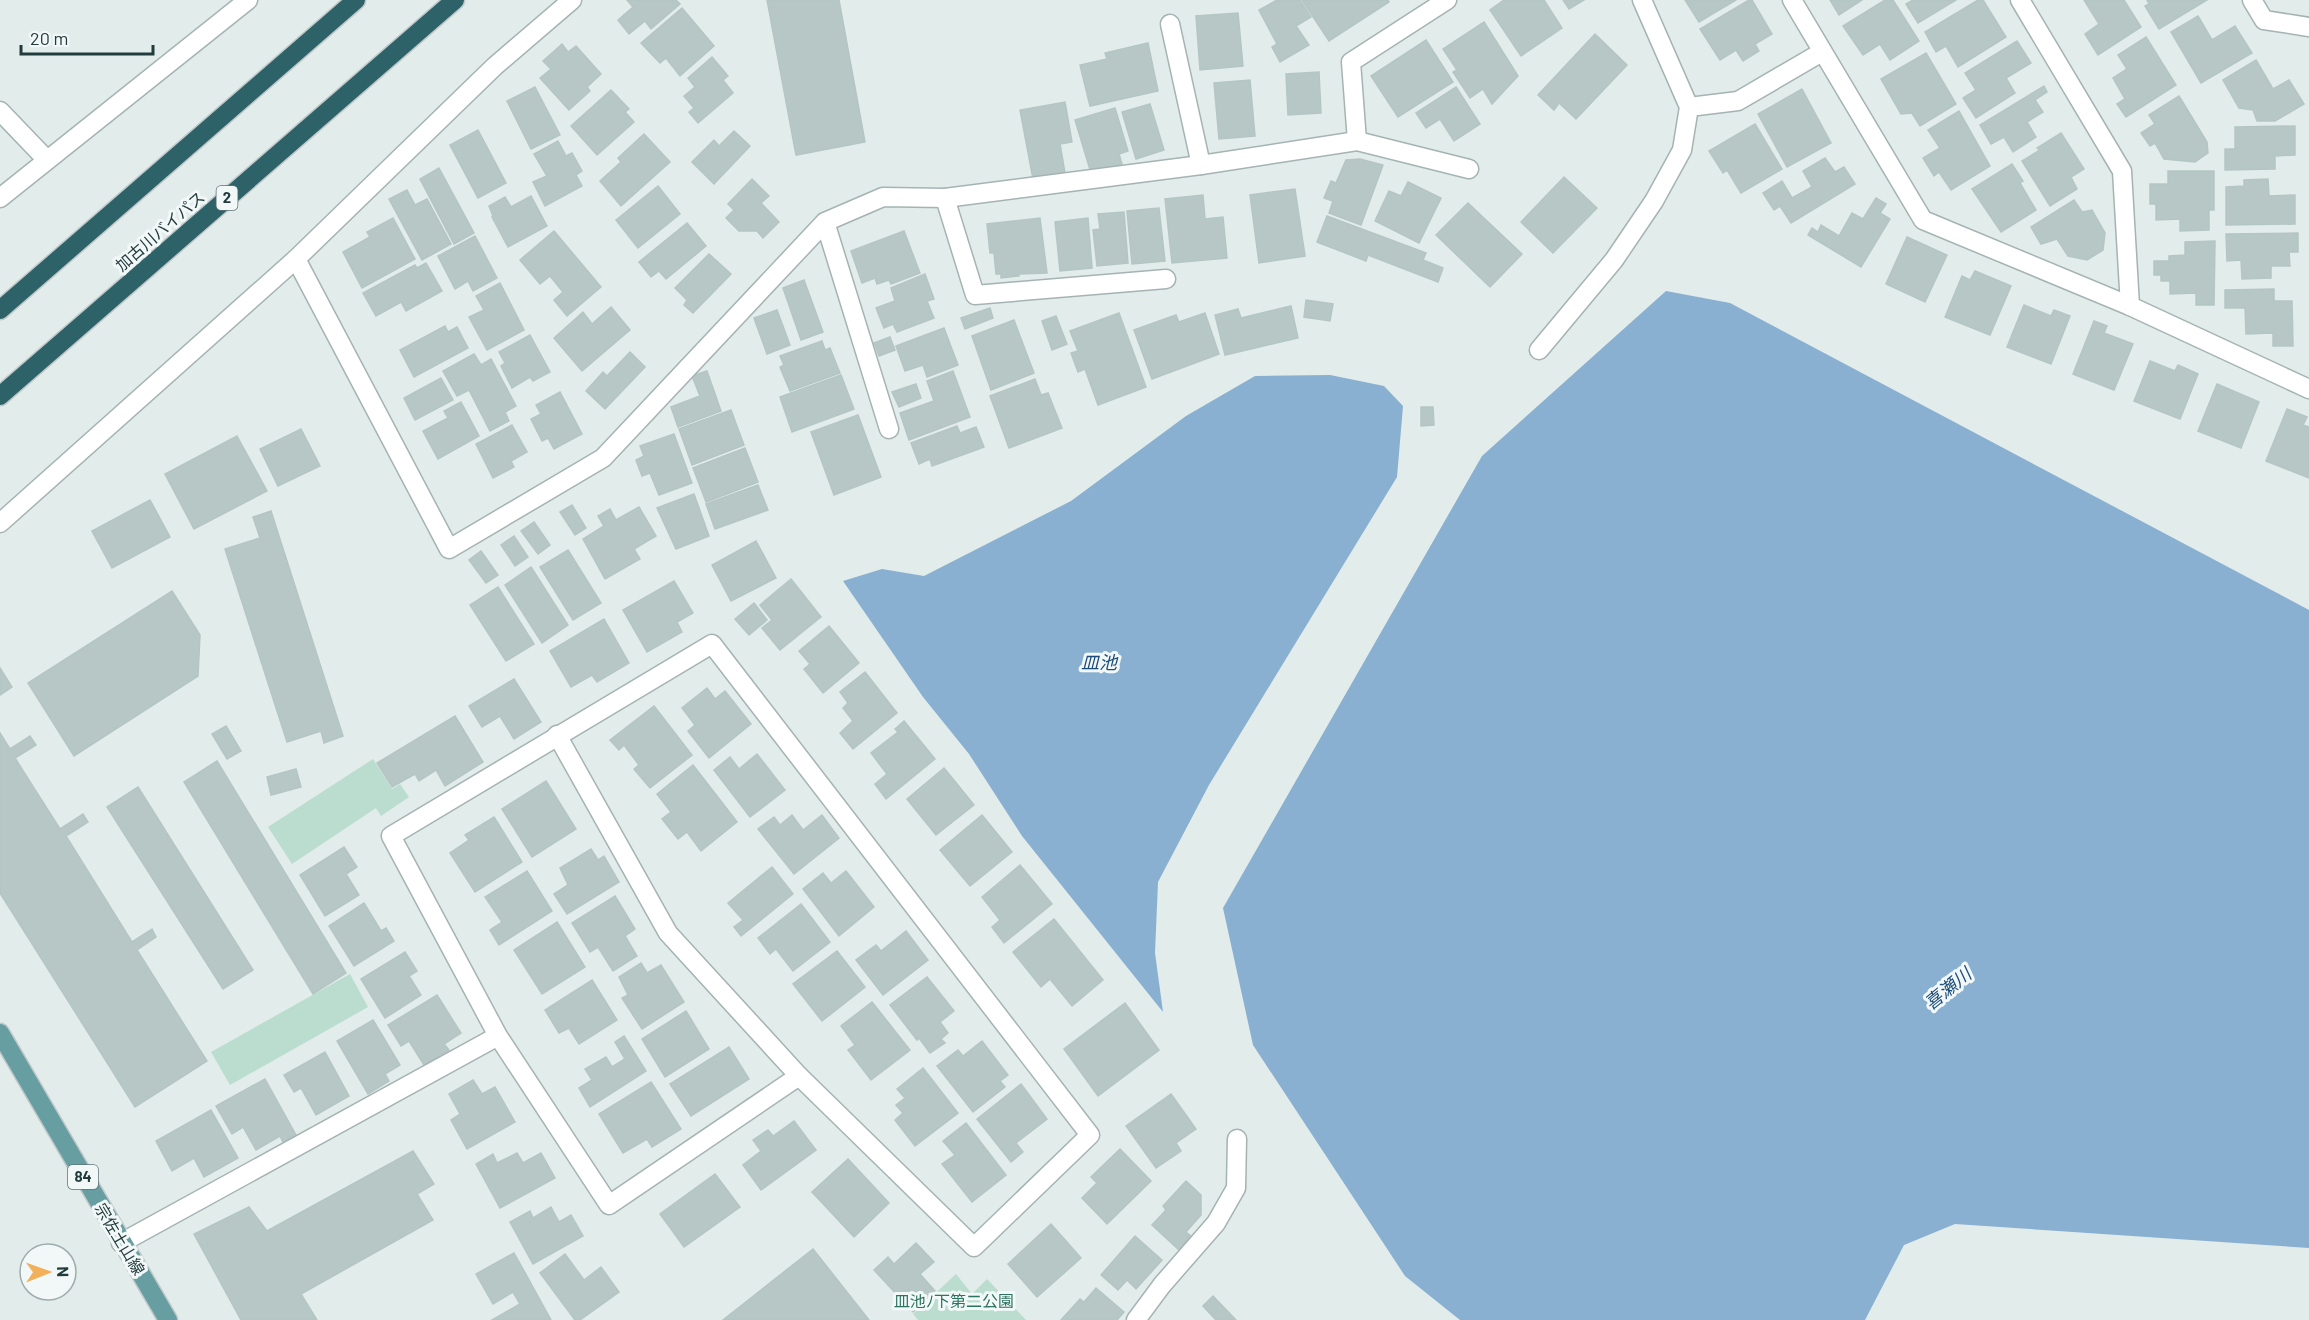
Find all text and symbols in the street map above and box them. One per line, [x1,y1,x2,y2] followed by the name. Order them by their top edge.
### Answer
[21,18,153,56] scale bar
[30,27,68,49] text: 20 m
[216,186,238,210] road number: 2
[111,187,208,274] street label: 加古川バイパス
[1081,651,1119,673] water label: 皿池
[1919,961,1977,1014] water label: 喜瀬川
[68,1165,98,1189] road number: 84
[92,1200,149,1278] street label: 宗佐土山線
[18,1242,78,1302] north arrow
[54,1266,73,1277] text: N
[894,1291,1014,1310] park label: 皿池ﾉ下第二公園

